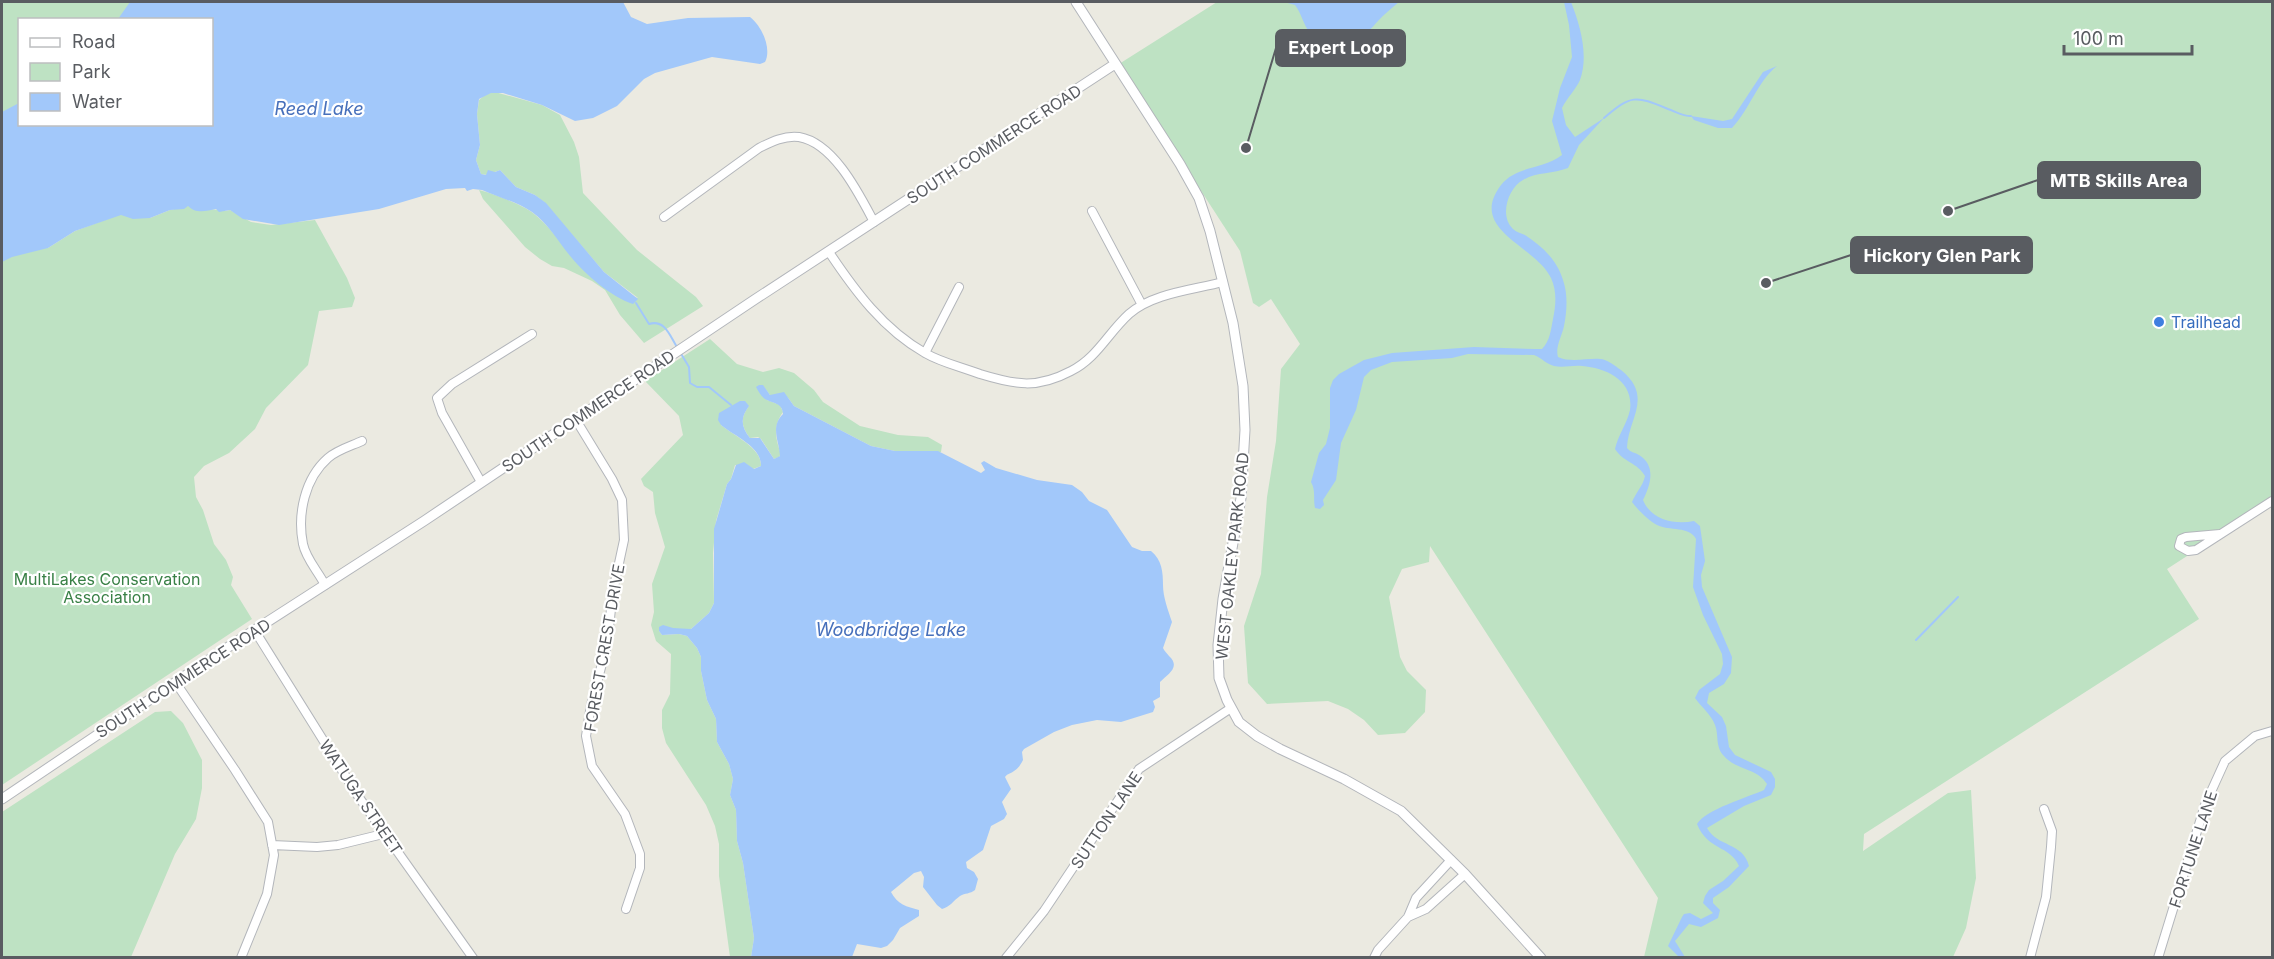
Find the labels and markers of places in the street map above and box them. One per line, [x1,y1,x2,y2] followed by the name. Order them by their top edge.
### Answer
[1276,30,1405,66] callout: Expert Loop
[2038,162,2200,198] callout: MTB Skills Area
[1851,237,2032,273] callout: Hickory Glen Park
[2171,312,2241,332] place label: Trailhead
[2152,315,2166,329] marker: Trailhead

